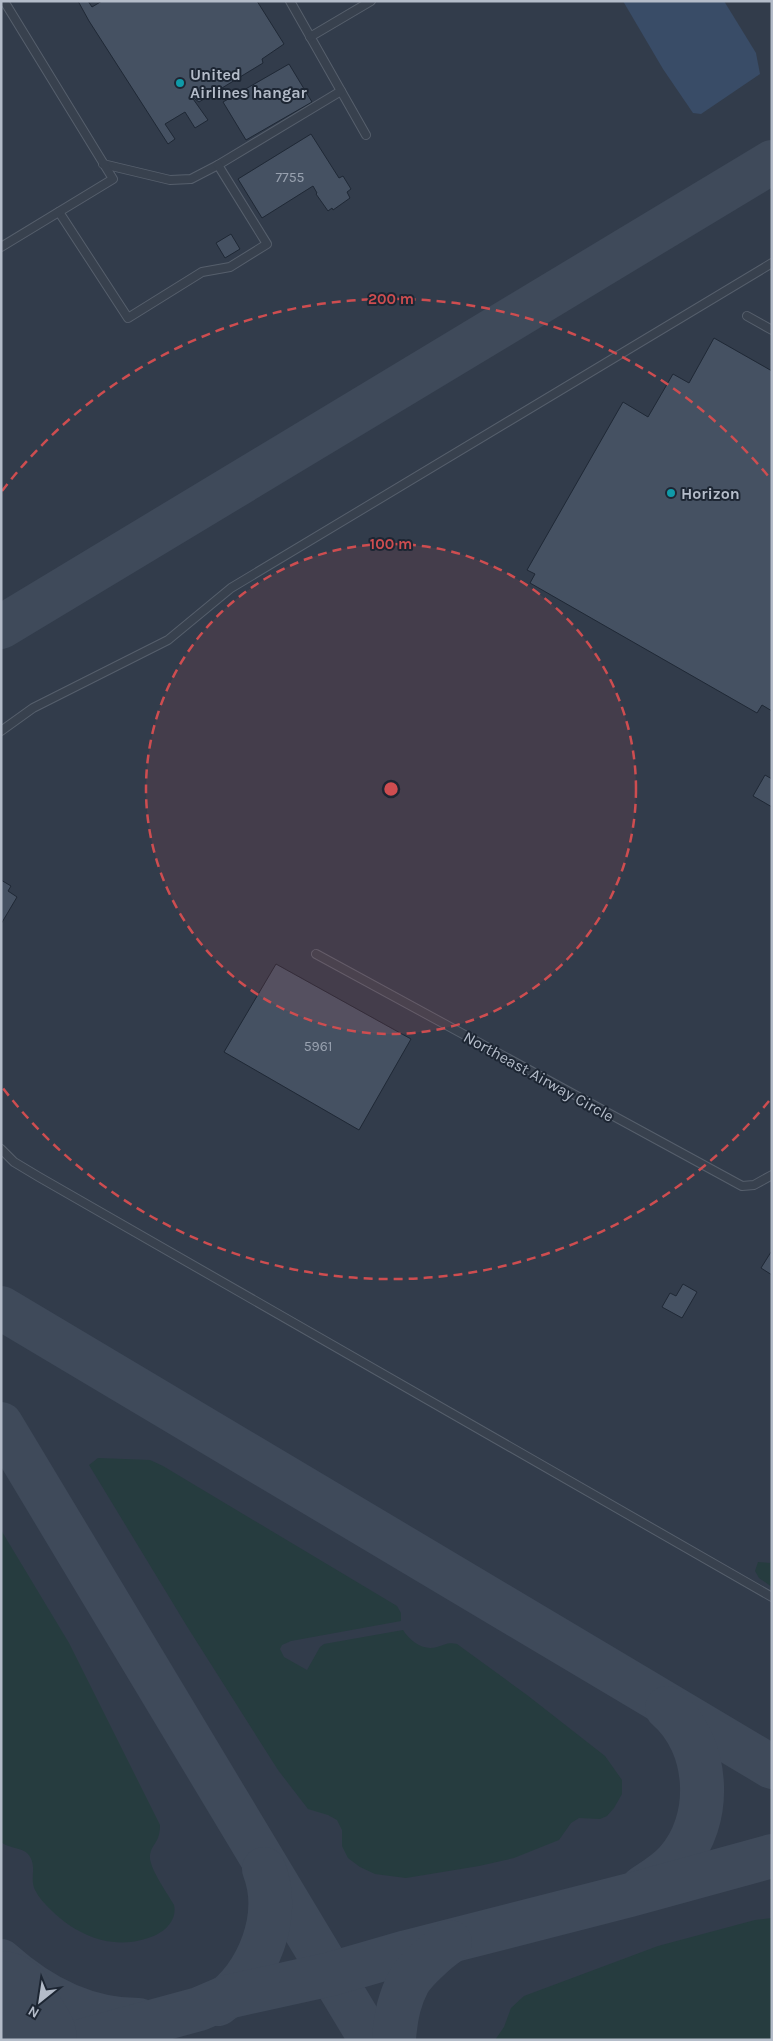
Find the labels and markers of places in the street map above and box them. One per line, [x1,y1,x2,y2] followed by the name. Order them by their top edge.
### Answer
[190,65,308,102] place label: United Airlines hangar
[174,77,186,89] marker: United Airlines hangar
[681,484,740,503] place label: Horizon
[665,487,677,499] marker: Horizon
[382,780,400,798] centre of rings

